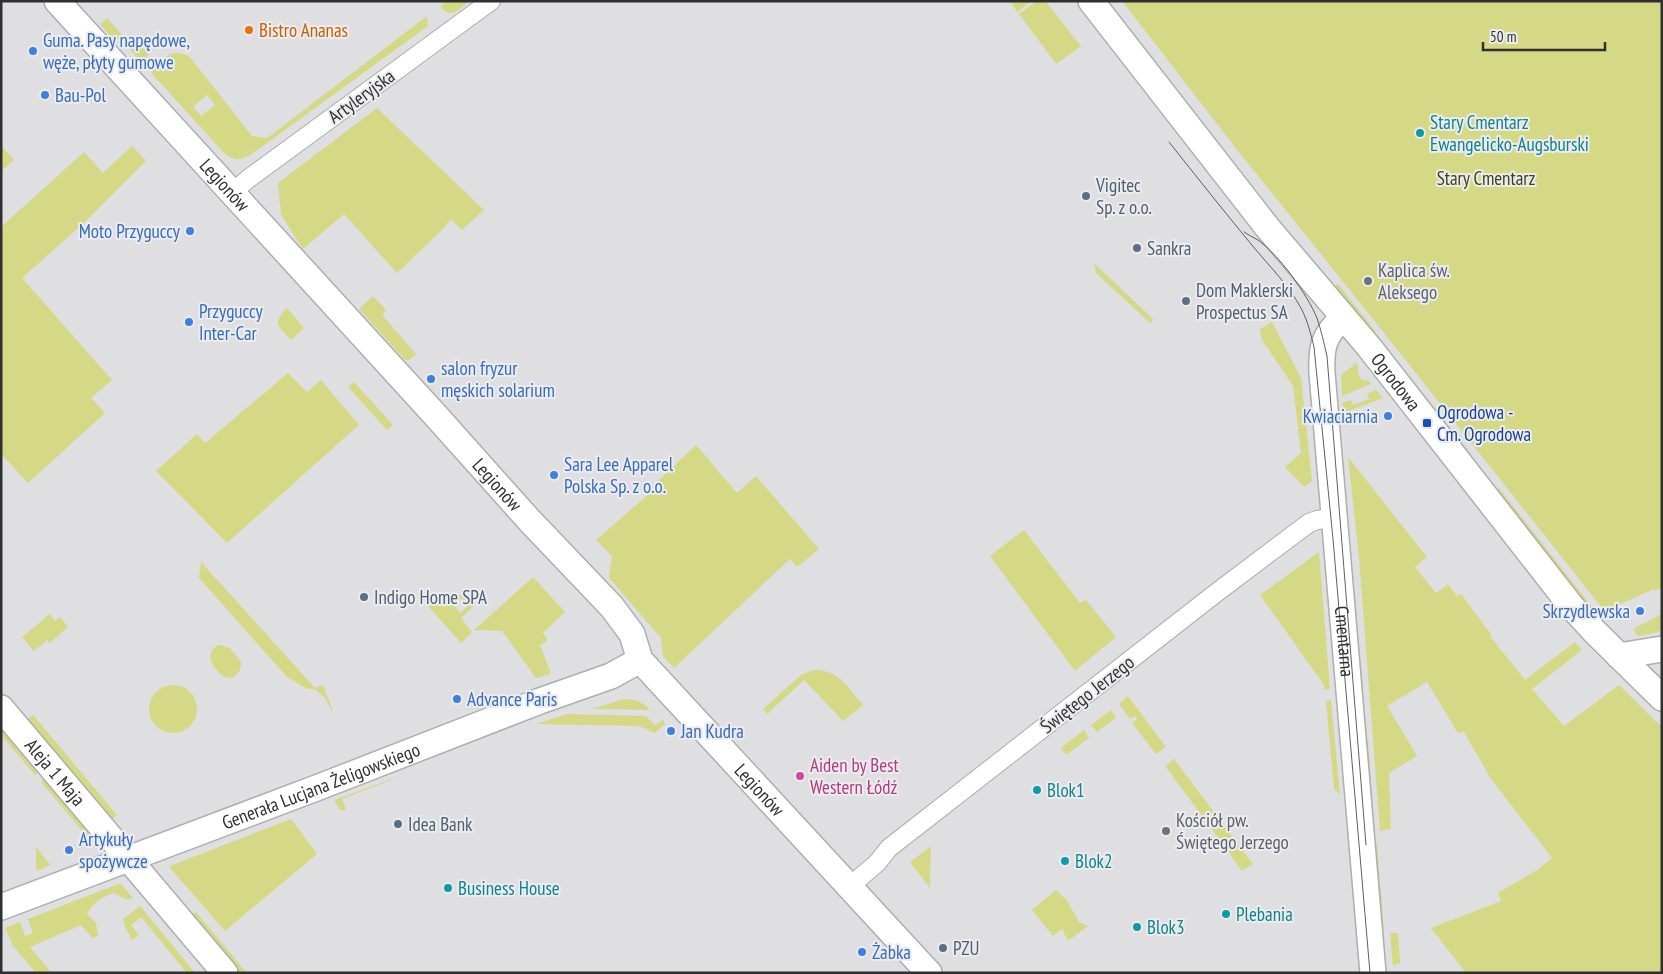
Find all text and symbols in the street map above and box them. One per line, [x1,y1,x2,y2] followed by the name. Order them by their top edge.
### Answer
[259,18,348,42] place label: Bistro Ananas
[1483,20,1606,52] scale bar
[243,24,255,36] marker: Bistro Ananas
[1490,27,1516,46] text: 50 m
[43,28,190,74] place label: Guma. Pasy napędowe, węże, płyty gumowe
[27,45,39,57] marker: Guma. Pasy napędowe, węże, płyty gumowe
[323,64,399,128] street label: Artyleryjska
[55,83,107,107] place label: Bau-Pol
[39,89,51,101] marker: Bau-Pol
[1430,110,1589,156] place label: Stary Cmentarz Ewangelicko-Augsburski
[1414,127,1426,139] marker: Stary Cmentarz Ewangelicko-Augsburski
[195,154,256,217] street label: Legionów
[1437,166,1535,190] park label: Stary Cmentarz
[1095,173,1152,219] place label: Vigitec Sp. z o.o.
[1080,190,1092,202] marker: Vigitec Sp. z o.o.
[79,219,181,243] place label: Moto Przyguccy
[184,225,196,237] marker: Moto Przyguccy
[1147,236,1191,260] place label: Sankra
[1131,242,1143,254] marker: Sankra
[1378,258,1450,304] place label: Kaplica św. Aleksego
[1362,275,1374,287] marker: Kaplica św. Aleksego
[1196,278,1293,324] place label: Dom Maklerski Prospectus SA
[1180,295,1192,307] marker: Dom Maklerski Prospectus SA
[199,299,264,345] place label: Przyguccy Inter-Car
[183,316,195,328] marker: Przyguccy Inter-Car
[1366,348,1426,416] street label: Ogrodowa
[441,356,555,402] place label: salon fryzur męskich solarium
[425,373,437,385] marker: salon fryzur męskich solarium
[1437,400,1531,446] place label: Ogrodowa - Cm. Ogrodowa
[1303,404,1378,428] place label: Kwiaciarnia
[1382,410,1394,422] marker: Kwiaciarnia
[1421,417,1433,429] marker: Ogrodowa - Cm. Ogrodowa
[564,452,674,498] place label: Sara Lee Apparel Polska Sp. z o.o.
[467,453,528,517] street label: Legionów
[548,469,560,481] marker: Sara Lee Apparel Polska Sp. z o.o.
[374,585,487,609] place label: Indigo Home SPA
[358,591,370,603] marker: Indigo Home SPA
[1542,599,1630,623] place label: Skrzydlewska
[1330,605,1360,678] street label: Cmentarna
[1634,605,1646,617] marker: Skrzydlewska
[1035,650,1139,738] street label: Świętego Jerzego
[467,687,557,711] place label: Advance Paris
[451,693,463,705] marker: Advance Paris
[680,719,744,743] place label: Jan Kudra
[665,725,677,737] marker: Jan Kudra
[20,733,91,811] street label: Aleja 1 Maja
[219,737,423,835] street label: Generała Lucjana Żeligowskiego
[810,753,899,799] place label: Aiden by Best Western Łódź
[730,758,790,821] street label: Legionów
[794,770,806,782] marker: Aiden by Best Western Łódź
[1047,778,1085,802] place label: Blok1
[1031,784,1043,796] marker: Blok1
[1176,808,1289,854] place label: Kościół pw. Świętego Jerzego
[408,812,473,836] place label: Idea Bank
[392,818,404,830] marker: Idea Bank
[1160,825,1172,837] marker: Kościół pw. Świętego Jerzego
[79,827,148,873] place label: Artykuły spożywcze
[63,844,75,856] marker: Artykuły spożywcze
[1075,849,1113,873] place label: Blok2
[1059,855,1071,867] marker: Blok2
[458,876,560,900] place label: Business House
[442,882,454,894] marker: Business House
[1236,902,1293,926] place label: Plebania
[1220,908,1232,920] marker: Plebania
[1147,915,1185,939] place label: Blok3
[1131,921,1143,933] marker: Blok3
[953,936,979,960] place label: PZU
[872,940,911,964] place label: Żabka
[937,942,949,954] marker: PZU
[856,946,868,958] marker: Żabka

